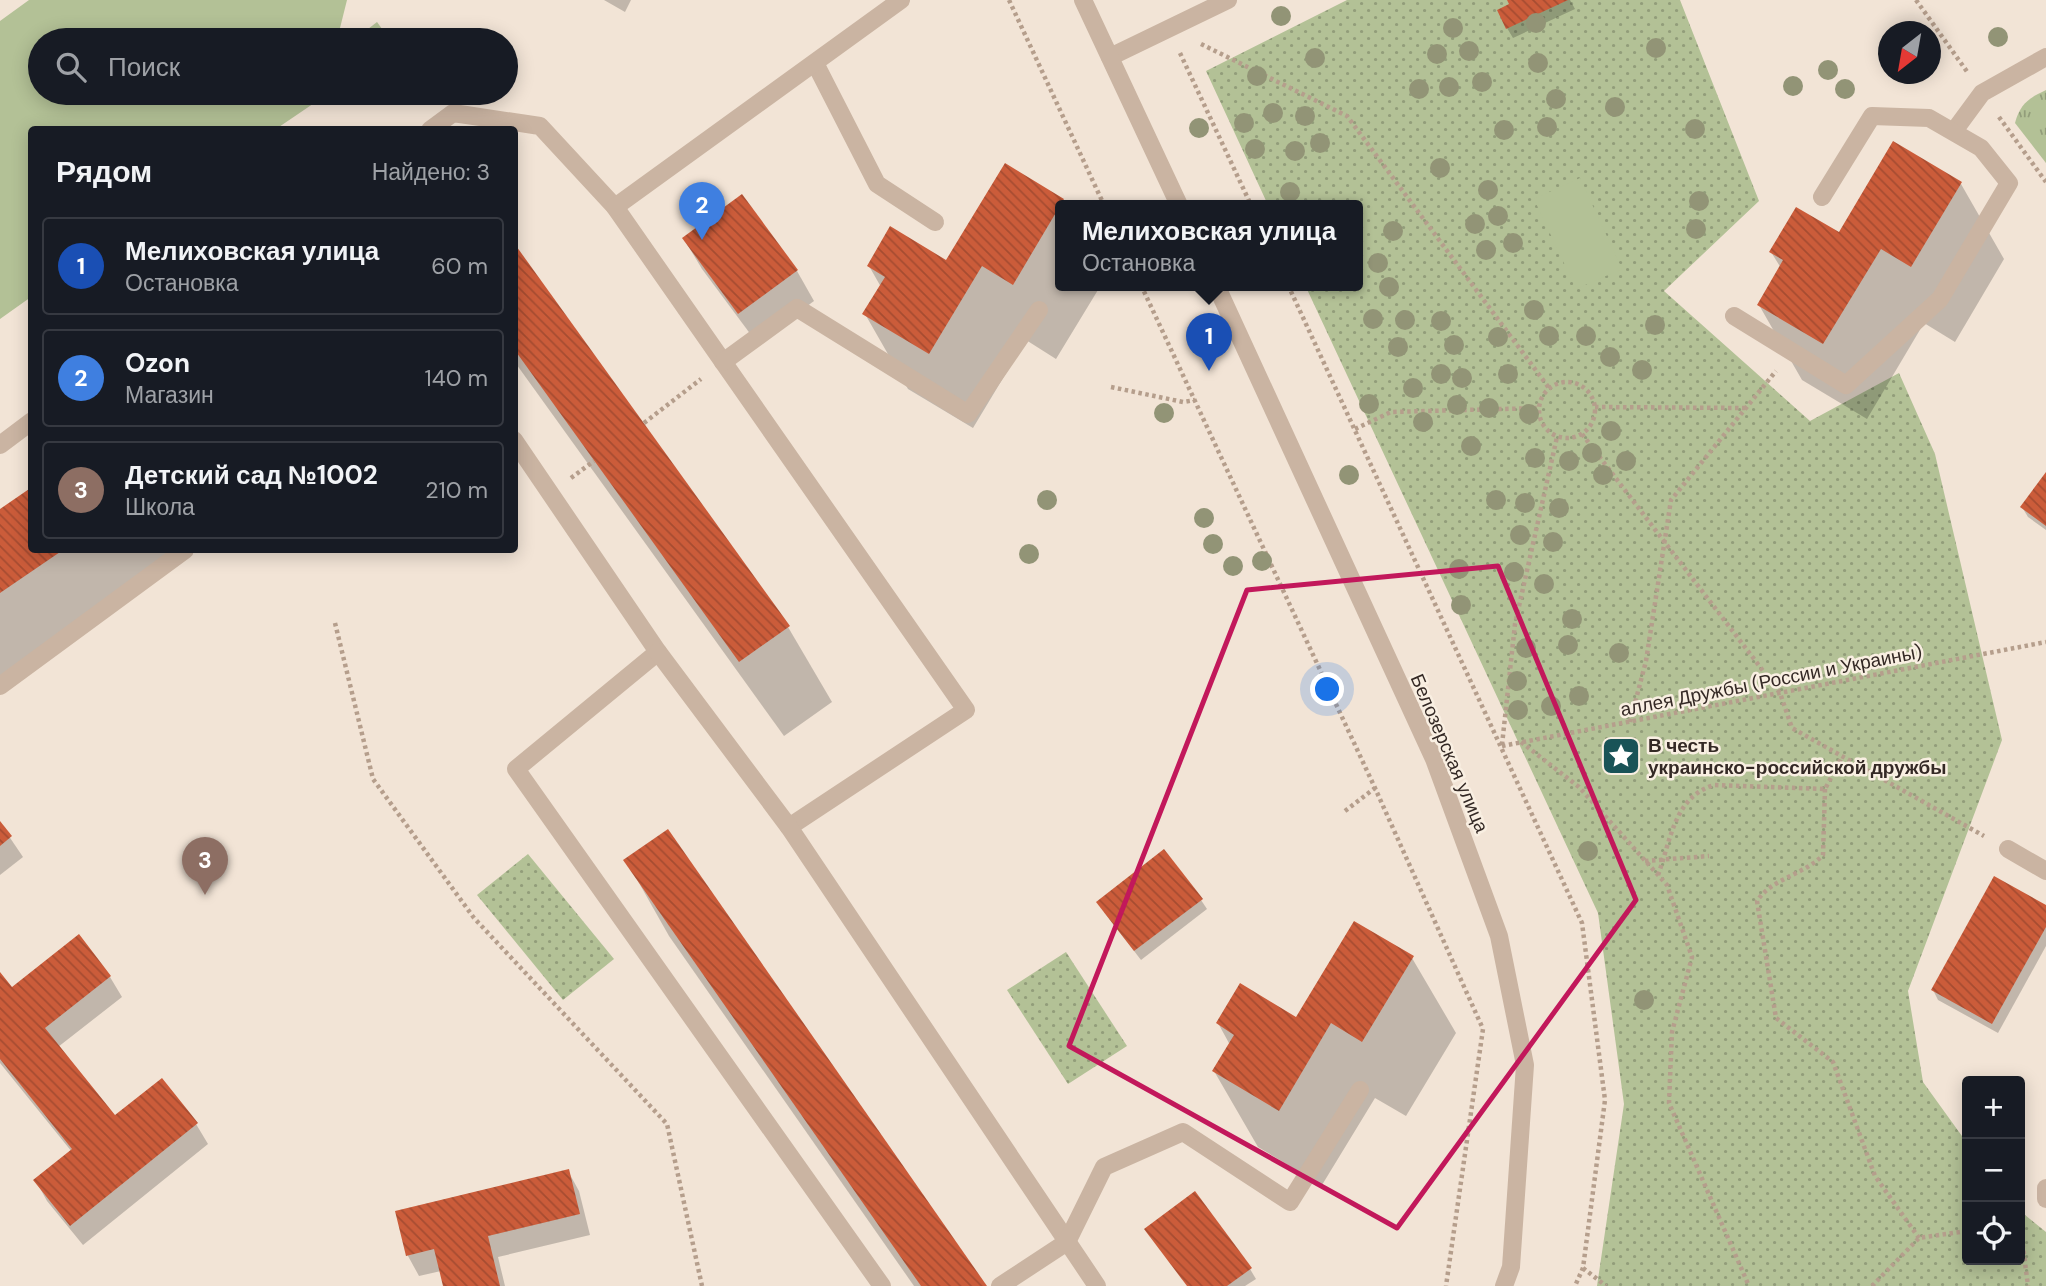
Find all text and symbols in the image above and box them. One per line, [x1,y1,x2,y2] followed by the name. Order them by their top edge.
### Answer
[1878,21,1941,84] north arrow
[28,28,518,105] search box
[52,48,90,86] icon: search
[108,50,180,84] text: Поиск
[56,152,152,191] text: Рядом
[372,157,490,187] text: Найдено: 3
[679,182,725,240] pin: 2
[1055,200,1363,291] popup
[1082,214,1336,248] text: Мелиховская улица
[125,234,379,268] text: Мелиховская улица
[1082,248,1195,278] text: Остановка
[77,251,85,281] text: 1
[431,251,488,281] text: 60 m
[125,268,239,298] text: Остановка
[1186,313,1232,371] pin: 1
[125,346,190,380] text: Ozon
[74,363,88,393] text: 2
[425,363,488,393] text: 140 m
[125,380,214,410] text: Магазин
[125,458,378,492] text: Детский сад №1002
[74,475,88,505] text: 3
[425,475,488,505] text: 210 m
[125,492,195,522] text: Школа
[1618,639,1924,722] street label: аллея Дружбы (России и Украины)
[1405,670,1494,837] street label: Белозерская улица
[1310,672,1344,706] your location
[1648,733,1946,780] place label: В честь украинско-российской дружбы
[1600,735,1642,777] place icon: В честь украинско-российской дружбы
[182,837,228,895] pin: 3
[1962,1076,2025,1265] map controls
[1962,1076,2025,1139] button: +
[1962,1139,2025,1202] button: −
[1962,1202,2025,1265] button: locate

